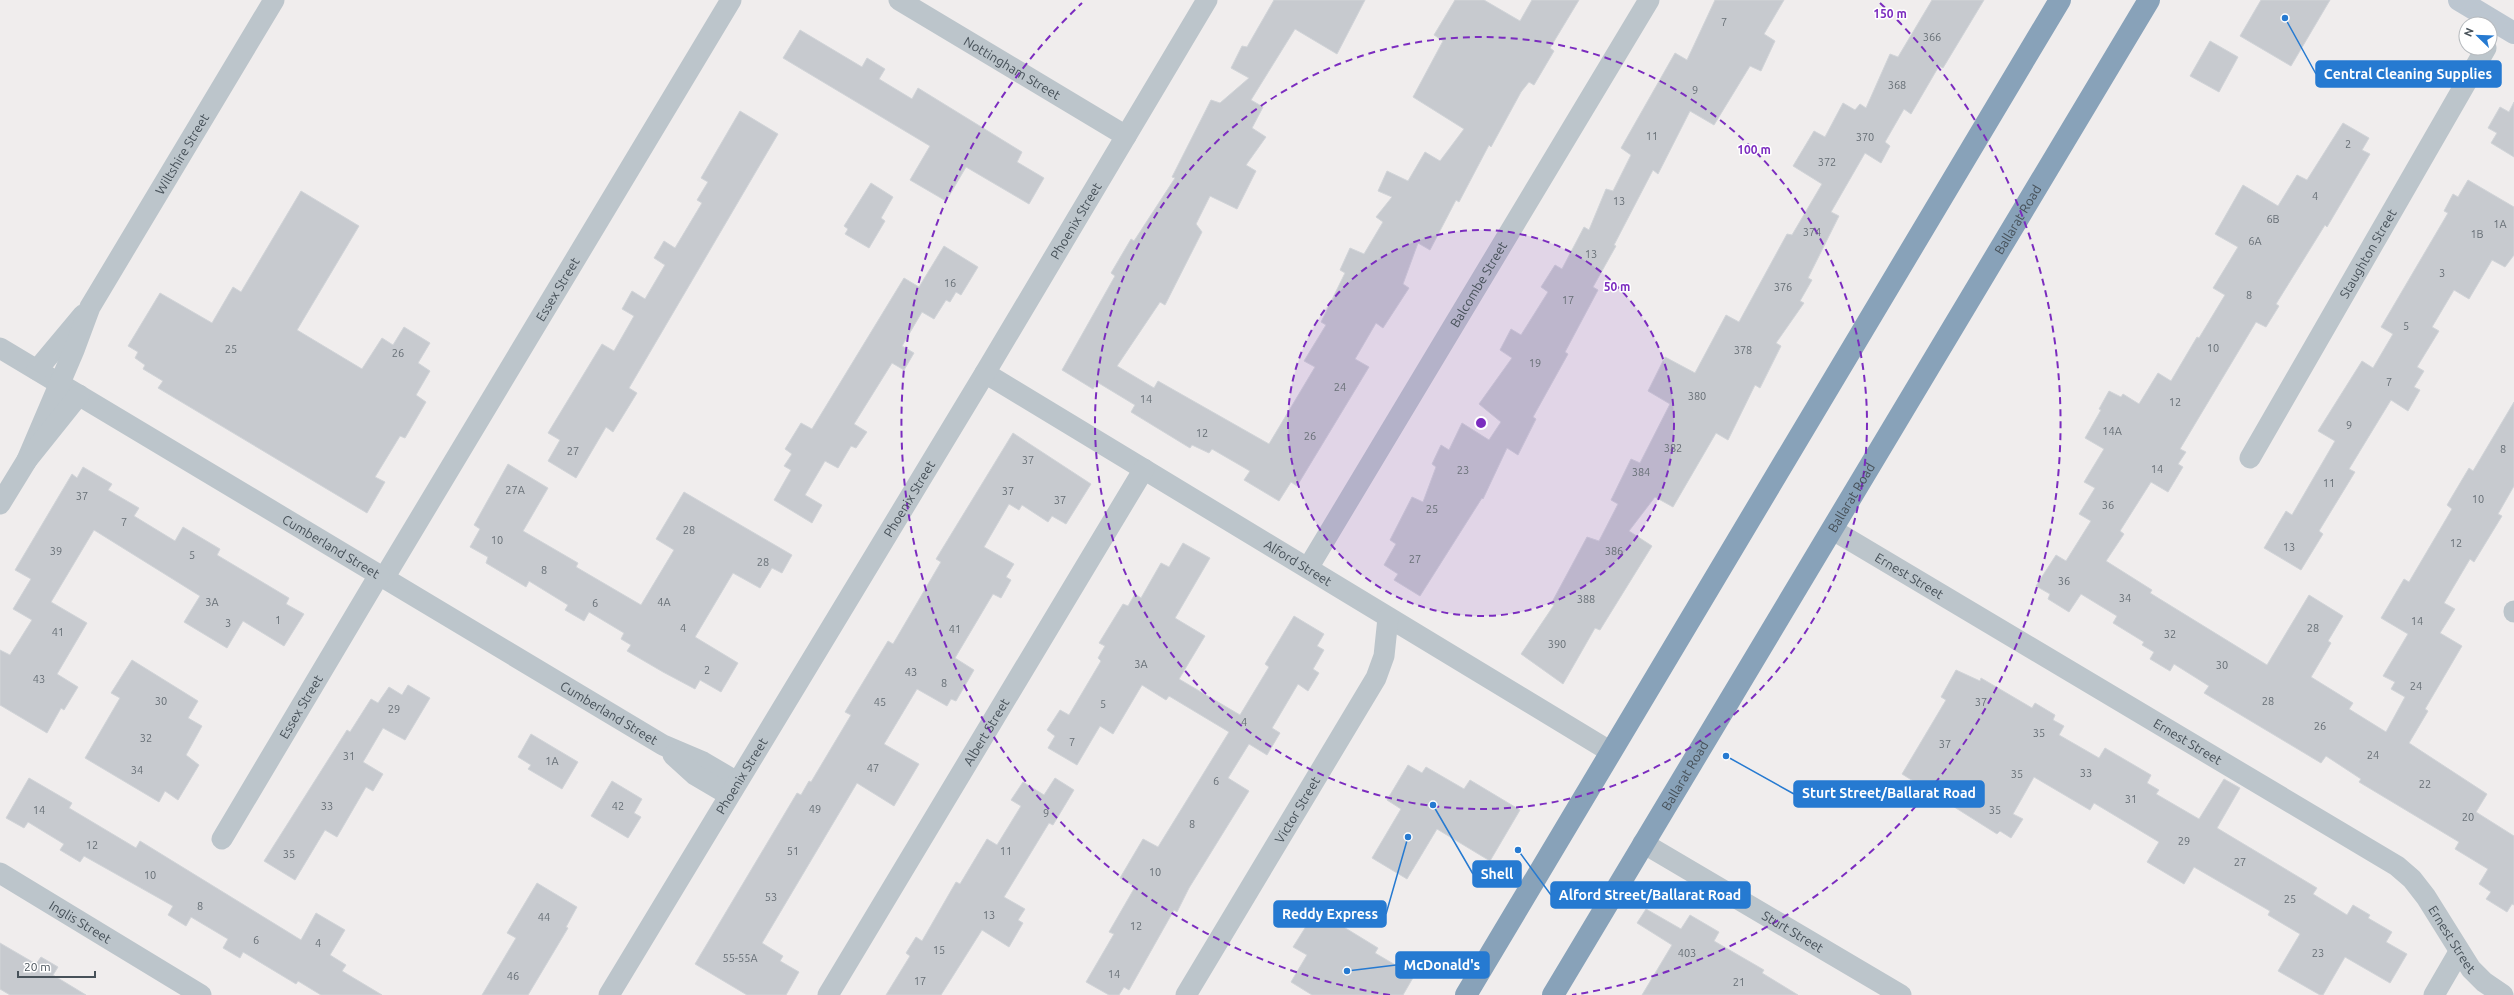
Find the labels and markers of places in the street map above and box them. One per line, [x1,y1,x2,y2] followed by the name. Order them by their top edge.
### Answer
[2316,61,2501,87] callout: Central Cleaning Supplies
[1474,416,1488,430] centre of rings
[1794,781,1984,807] callout: Sturt Street/Ballarat Road
[1473,861,1521,887] callout: Shell
[1551,882,1750,908] callout: Alford Street/Ballarat Road
[1274,901,1386,927] callout: Reddy Express
[1396,952,1489,978] callout: McDonald's

